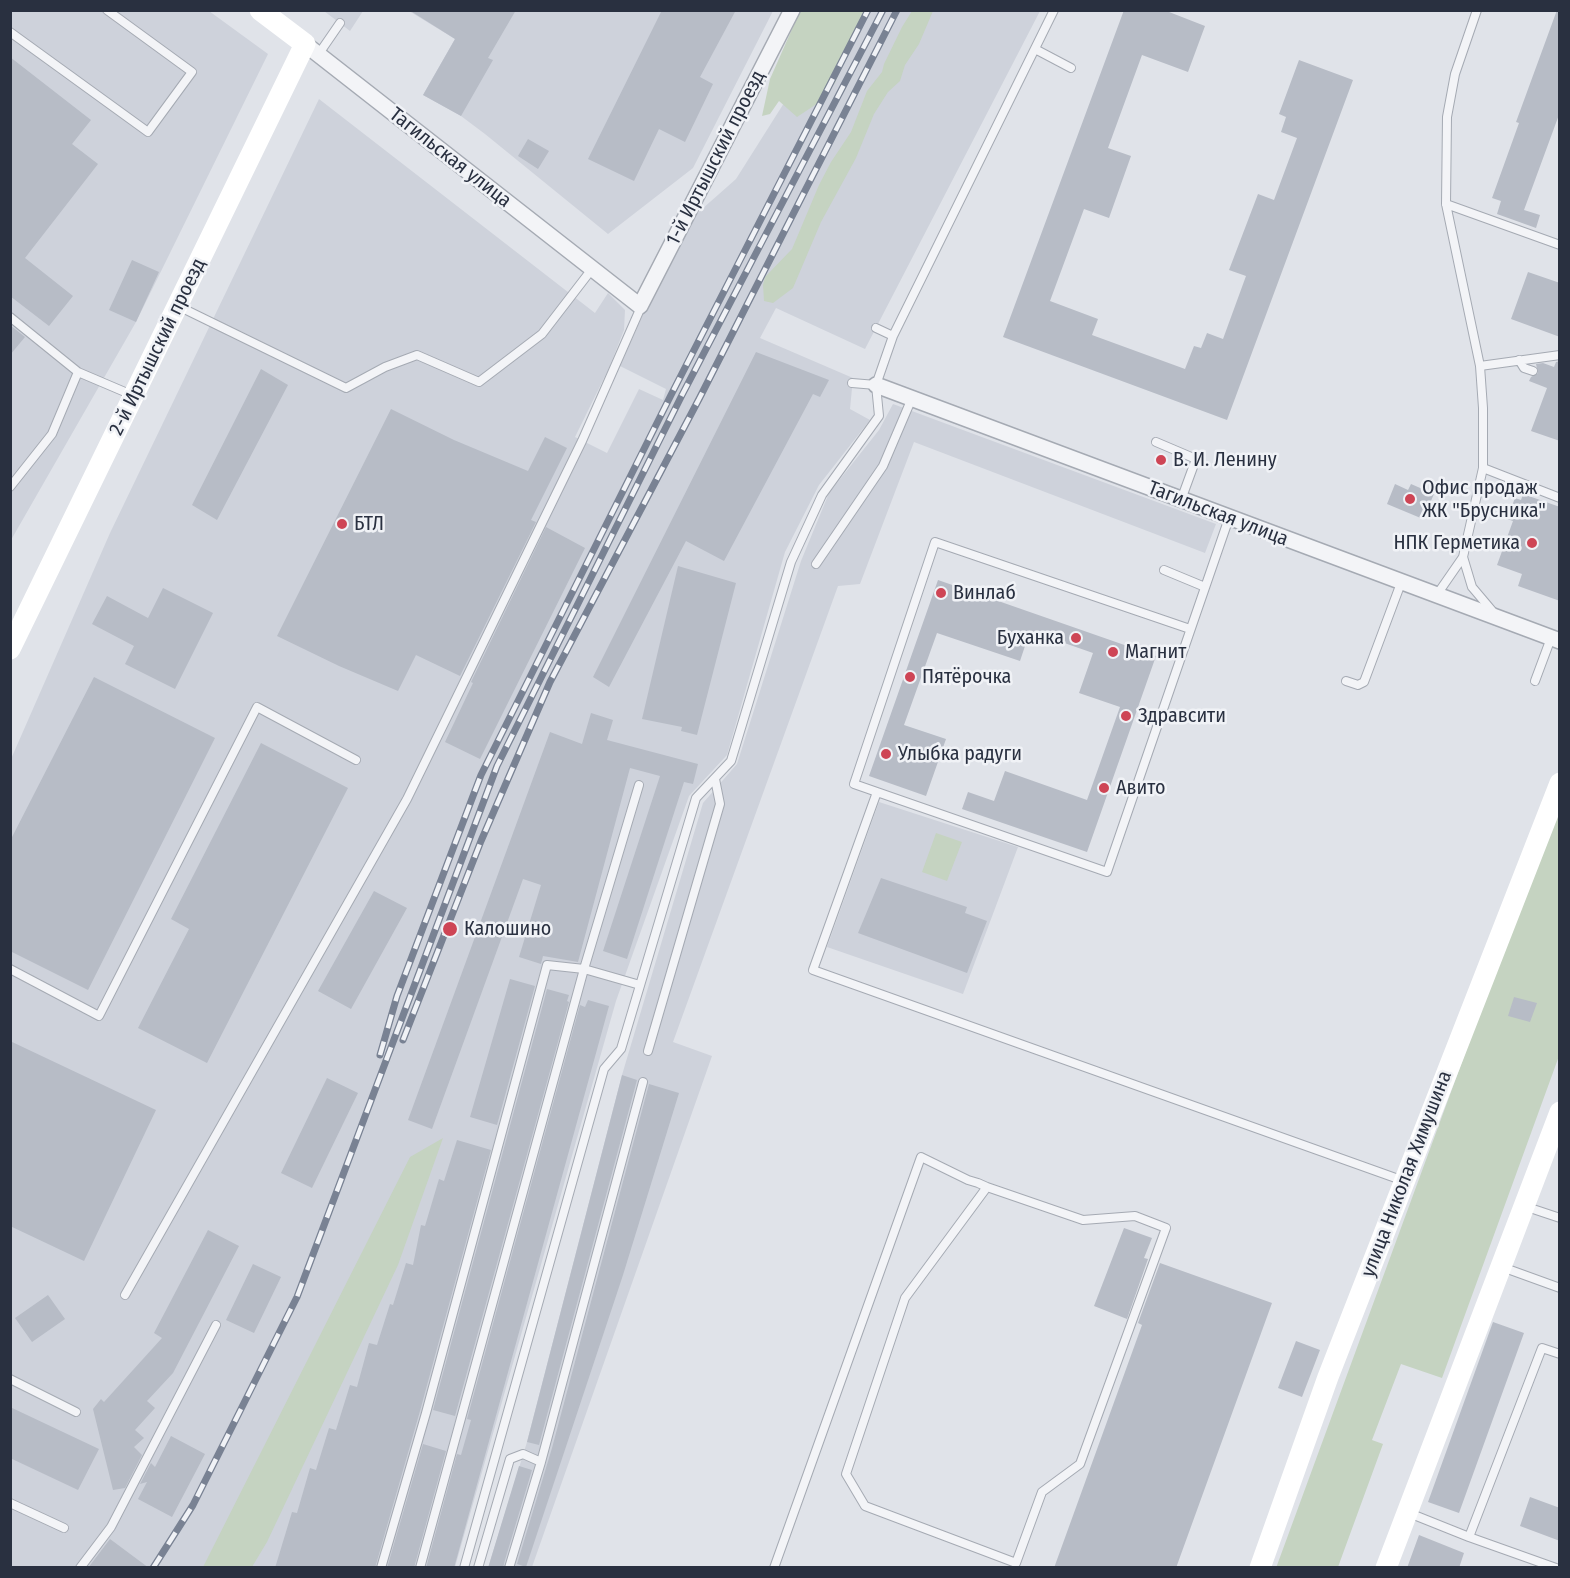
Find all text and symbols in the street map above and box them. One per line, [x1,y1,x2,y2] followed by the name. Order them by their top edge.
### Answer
[662,67,770,249] street label: 1-й Иртышский проезд
[384,103,516,213] street label: Тагильская улица
[105,255,211,439] street label: 2-й Иртышский проезд
[1173,448,1277,472] place label: В. И. Ленину
[1154,453,1168,467] marker: В. И. Ленину
[1145,476,1291,552] street label: Тагильская улица
[1422,476,1546,523] place label: Офис продаж ЖК "Брусника"
[1403,492,1417,506] marker: Офис продаж ЖК "Брусника"
[354,512,384,536] place label: БТЛ
[335,517,349,531] marker: БТЛ
[1393,531,1520,555] place label: НПК Герметика
[1525,536,1539,550] marker: НПК Герметика
[953,581,1016,605] place label: Винлаб
[934,586,948,600] marker: Винлаб
[997,626,1064,650] place label: Буханка
[1069,631,1083,645] marker: Буханка
[1125,640,1186,664] place label: Магнит
[1106,645,1120,659] marker: Магнит
[922,665,1011,689] place label: Пятёрочка
[903,670,917,684] marker: Пятёрочка
[1138,704,1226,728] place label: Здравсити
[1119,709,1133,723] marker: Здравсити
[898,742,1022,766] place label: Улыбка радуги
[879,747,893,761] marker: Улыбка радуги
[1116,776,1165,800] place label: Авито
[1097,781,1111,795] marker: Авито
[464,917,551,941] place label: Калошино
[441,920,459,938] marker: Калошино
[1357,1068,1457,1280] street label: улица Николая Химушина

